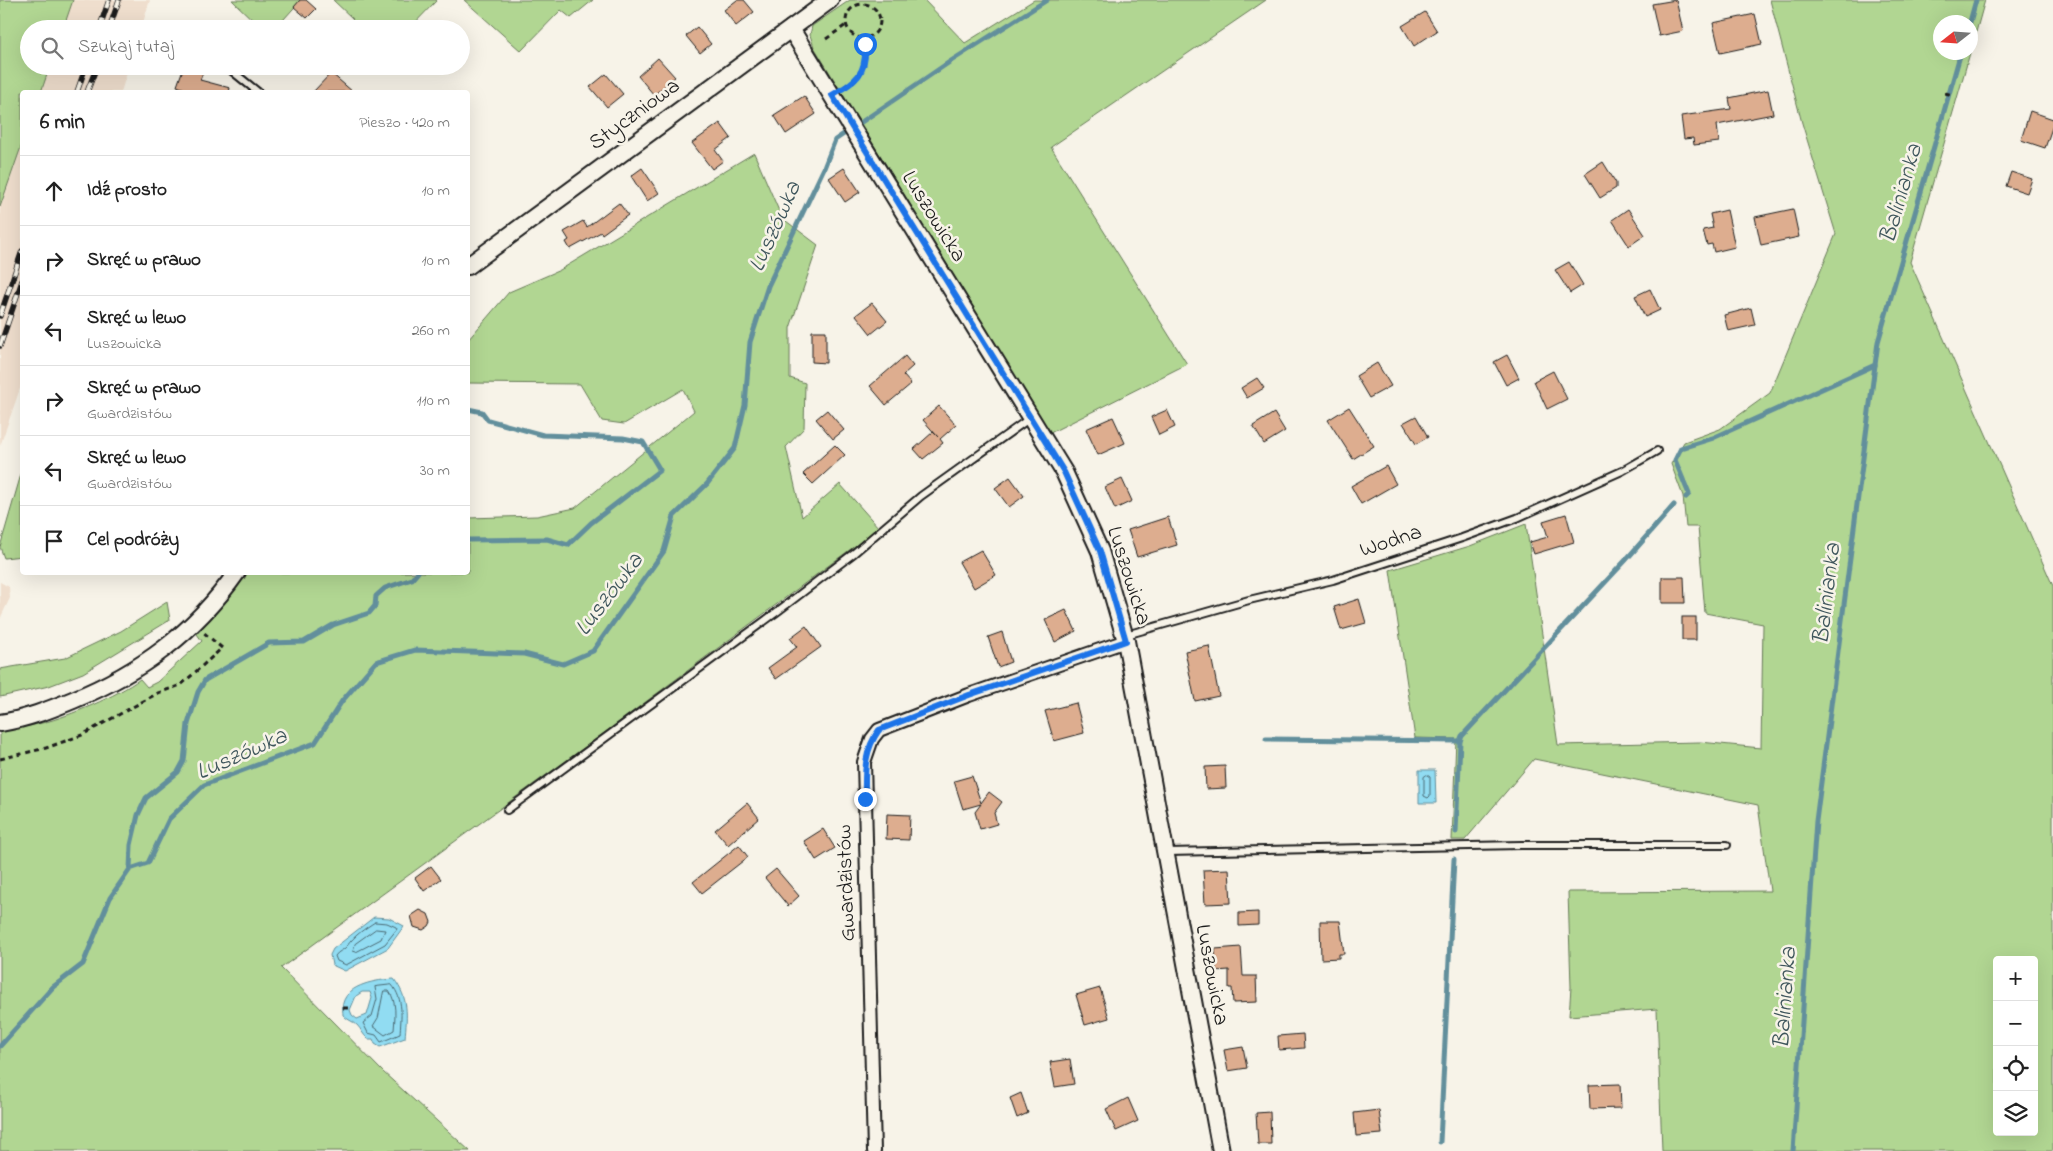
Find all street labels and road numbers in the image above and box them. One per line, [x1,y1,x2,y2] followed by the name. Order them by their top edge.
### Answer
[583,71,688,160] street label: Styczniowa
[892,165,974,269] street label: Luszowicka
[1356,517,1426,567] street label: Wodna
[1097,522,1159,630] street label: Luszowicka
[829,824,865,942] street label: Gwardzistów
[1186,922,1236,1028] street label: Luszowicka

